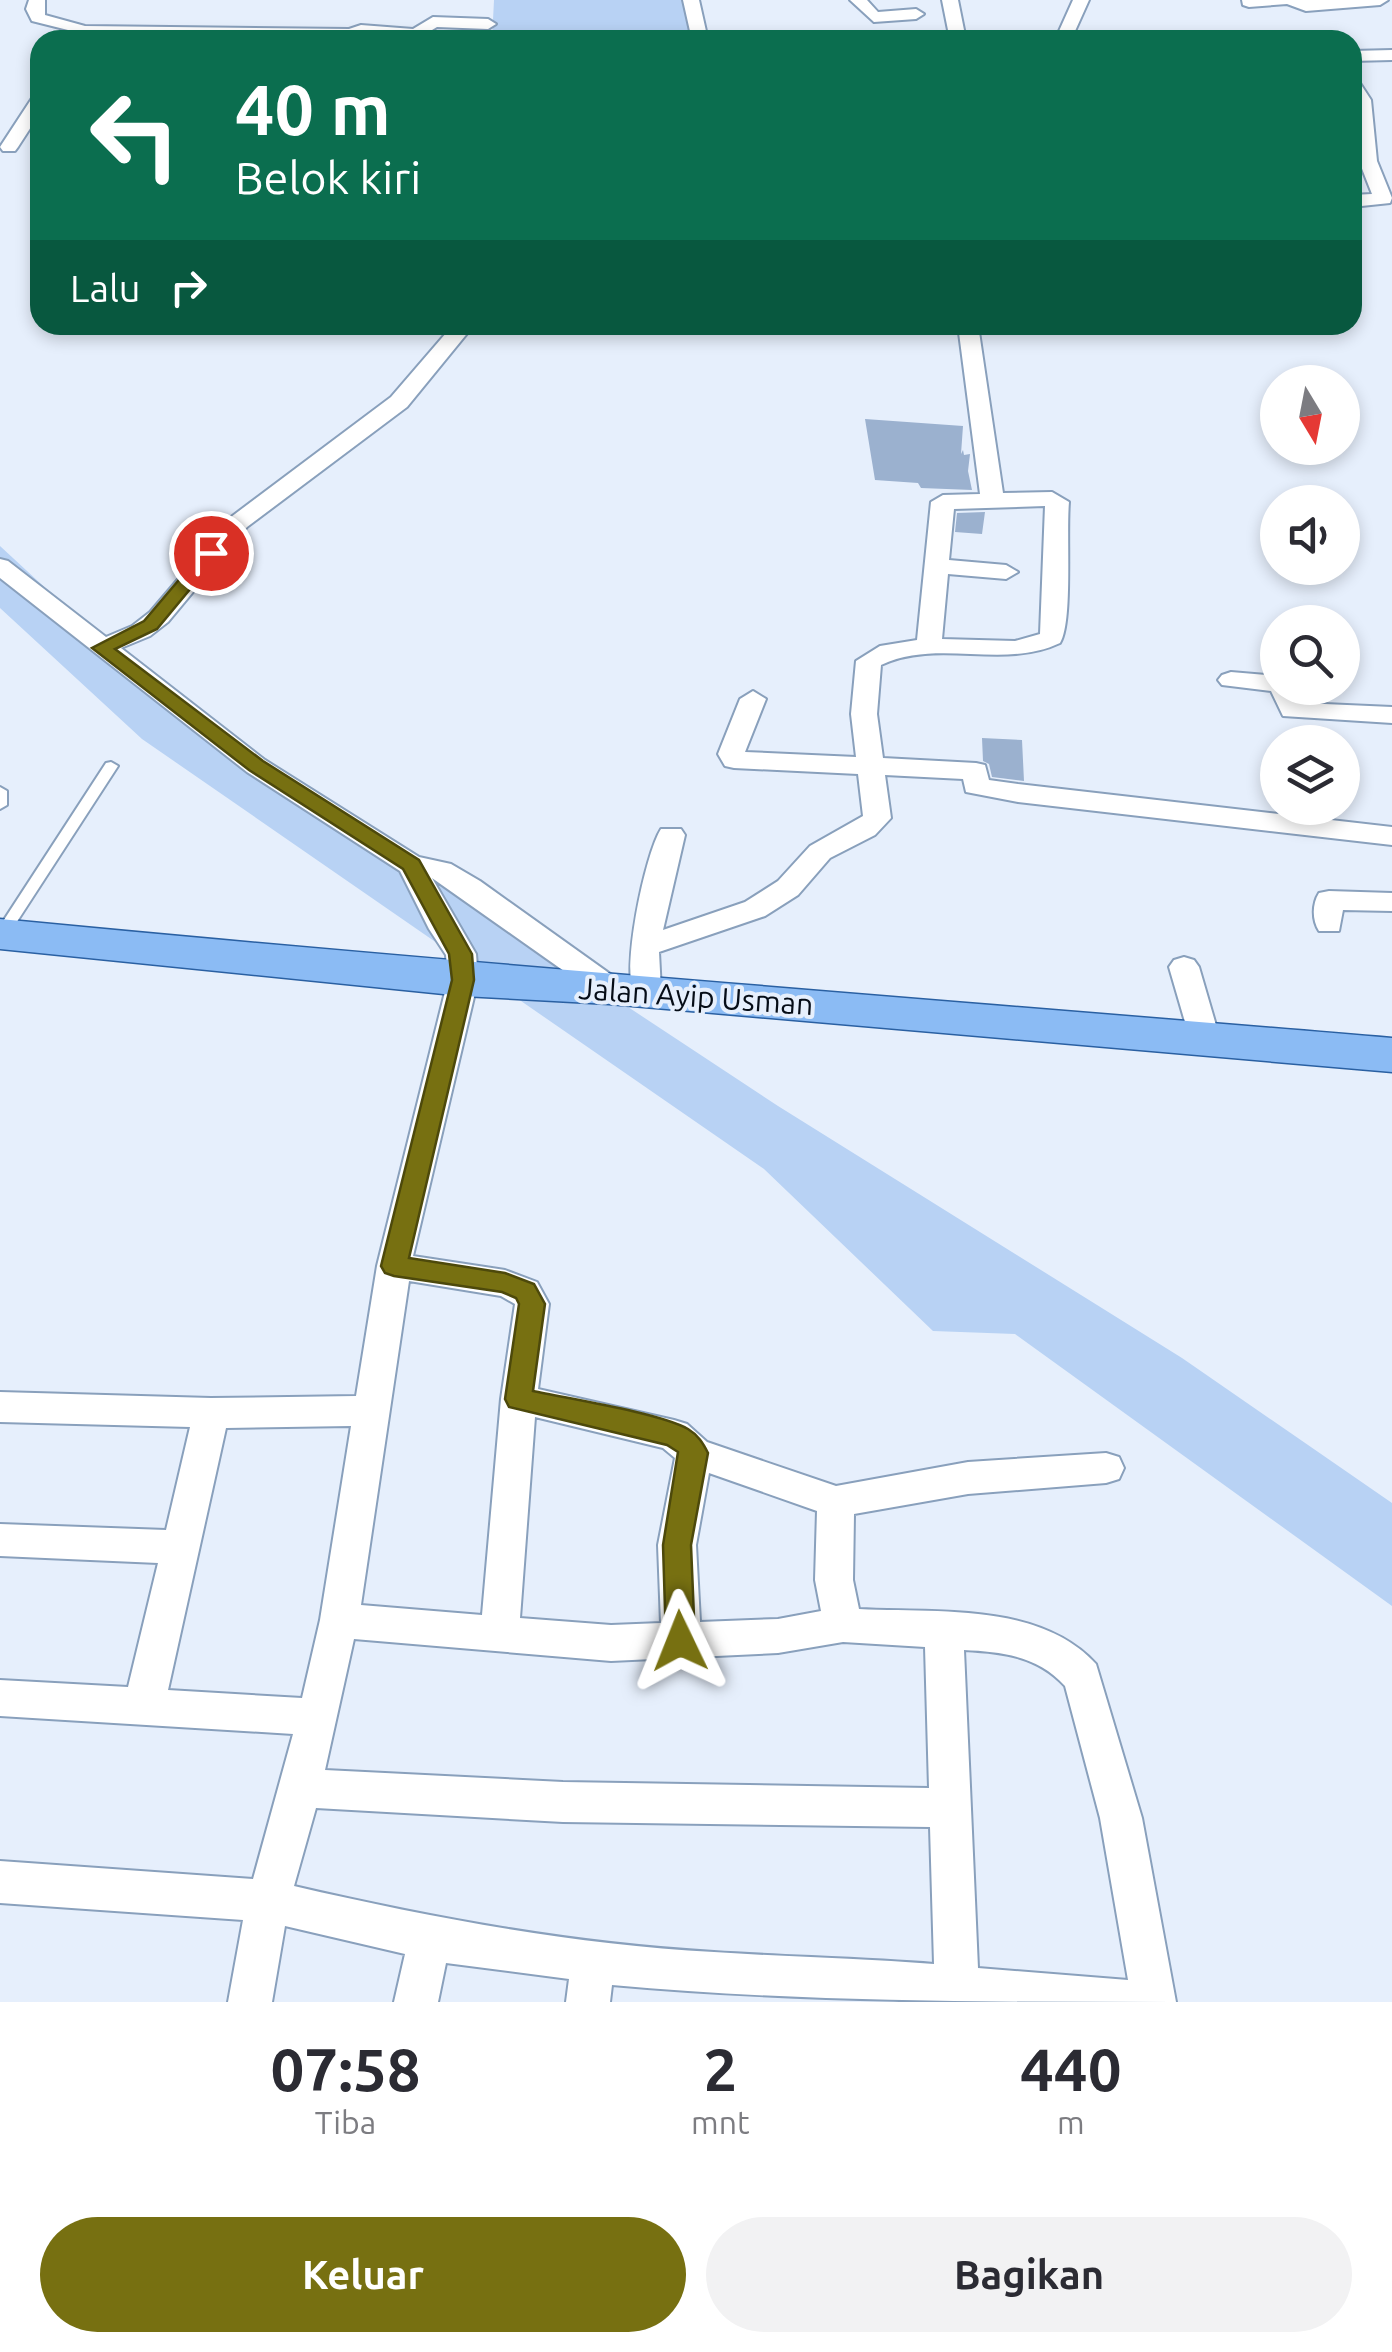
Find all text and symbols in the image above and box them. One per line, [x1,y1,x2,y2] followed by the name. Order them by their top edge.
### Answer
[70,70,200,200] icon: left
[235,70,391,148] text: 40 m
[235,152,421,203] text: Belok kiri
[161,260,216,315] icon: right
[70,267,141,309] text: Lalu
[1260,365,1360,465] north arrow
[1260,365,1360,825] map controls
[1260,485,1360,585] button: sound
[169,511,254,596] pin
[184,526,239,581] icon: arrive
[1260,605,1360,705] button: search
[1260,725,1360,825] button: layers
[578,971,814,1021] street label: Jalan Ayip Usman
[628,1589,732,1693] position arrow
[270,2035,421,2102] text: 07:58
[703,2035,737,2102] text: 2
[1020,2035,1122,2102] text: 440
[315,2104,376,2140] text: Tiba
[691,2104,750,2140] text: mnt
[1057,2104,1085,2140] text: m
[40,2217,686,2332] button: Keluar
[706,2217,1352,2332] button: Bagikan

